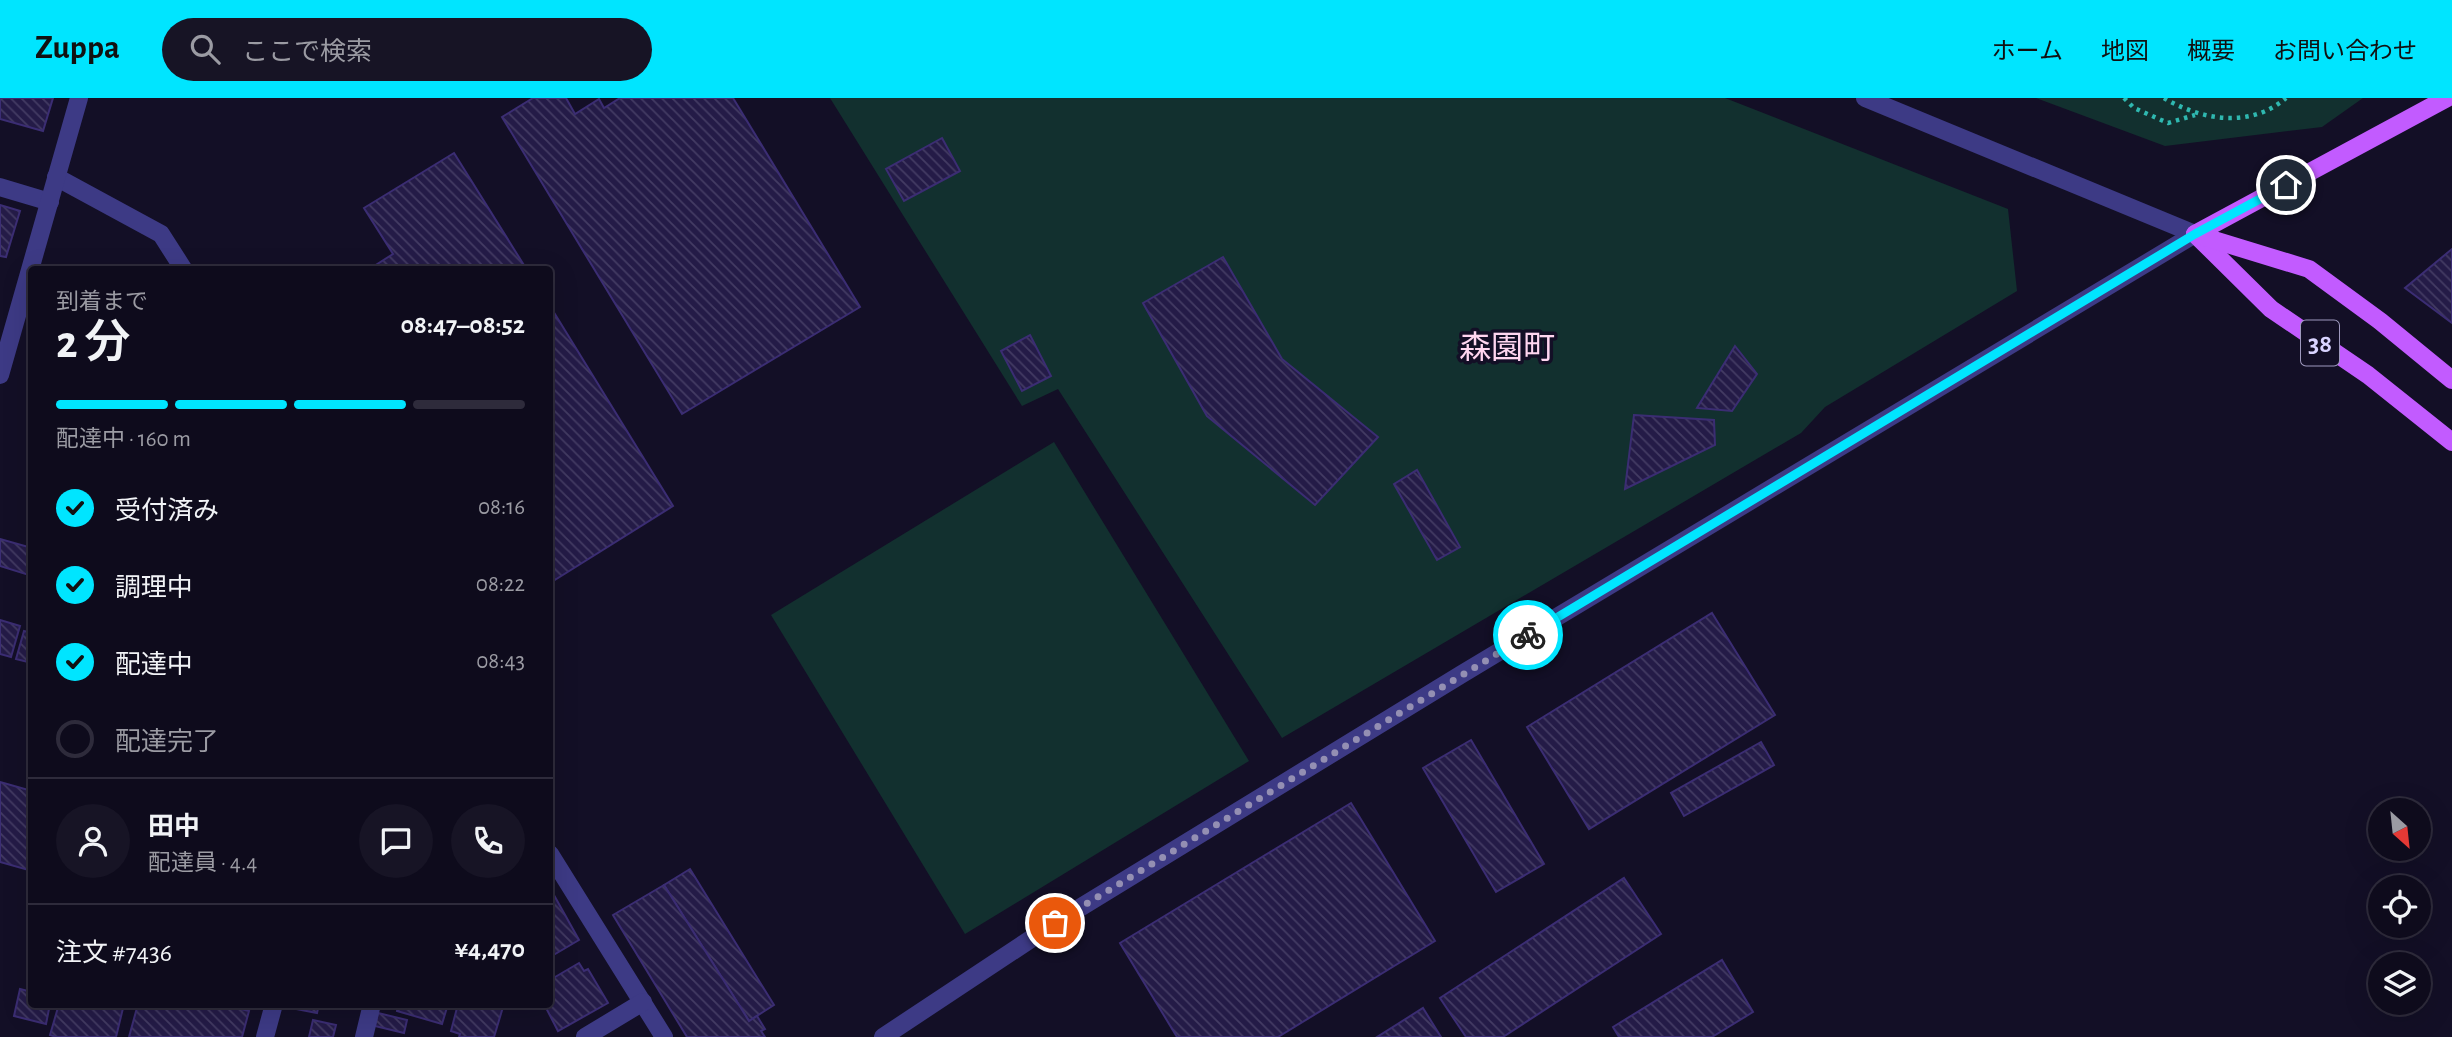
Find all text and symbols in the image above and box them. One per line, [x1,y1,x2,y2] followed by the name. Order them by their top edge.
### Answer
[162,18,652,81] search box
[186,30,224,68] icon: search
[35,32,120,65] text: Zuppa
[242,39,372,65] text: ここで検索
[1992,40,2063,64] text: ホーム
[2101,40,2149,64] text: 地図
[2187,40,2235,64] text: 概要
[2273,40,2417,64] text: お問い合わせ
[2256,155,2316,215] pin
[2267,166,2305,204] icon: home
[56,291,148,314] text: 到着まで
[401,312,525,338] text: 08:47–08:52
[56,320,131,366] text: 2 分
[2301,320,2339,366] road number: 38
[1459,331,1555,364] district label: 森園町
[56,428,191,451] text: 配達中 · 160 m
[56,489,94,527] icon: check
[478,496,525,519] text: 08:16
[115,498,219,524] text: 受付済み
[56,566,94,604] icon: check
[476,573,525,596] text: 08:22
[115,575,193,601] text: 調理中
[1493,600,1563,670] courier
[1509,616,1547,654] icon: bike
[56,643,94,681] icon: check
[476,650,525,673] text: 08:43
[115,652,193,678] text: 配達中
[115,729,219,755] text: 配達完了
[2368,798,2431,861] north arrow
[2368,798,2431,1015] map controls
[56,804,130,878] button: person
[359,804,433,878] button: chat
[451,804,525,878] button: phone
[148,814,200,840] text: 田中
[148,852,257,875] text: 配達員 · 4.4
[2368,875,2431,938] button: locate
[1025,893,1085,953] pin
[1036,904,1074,942] icon: bag
[454,936,525,962] text: ¥4,470
[56,940,172,966] text: 注文 #7436
[2368,952,2431,1015] button: layers

